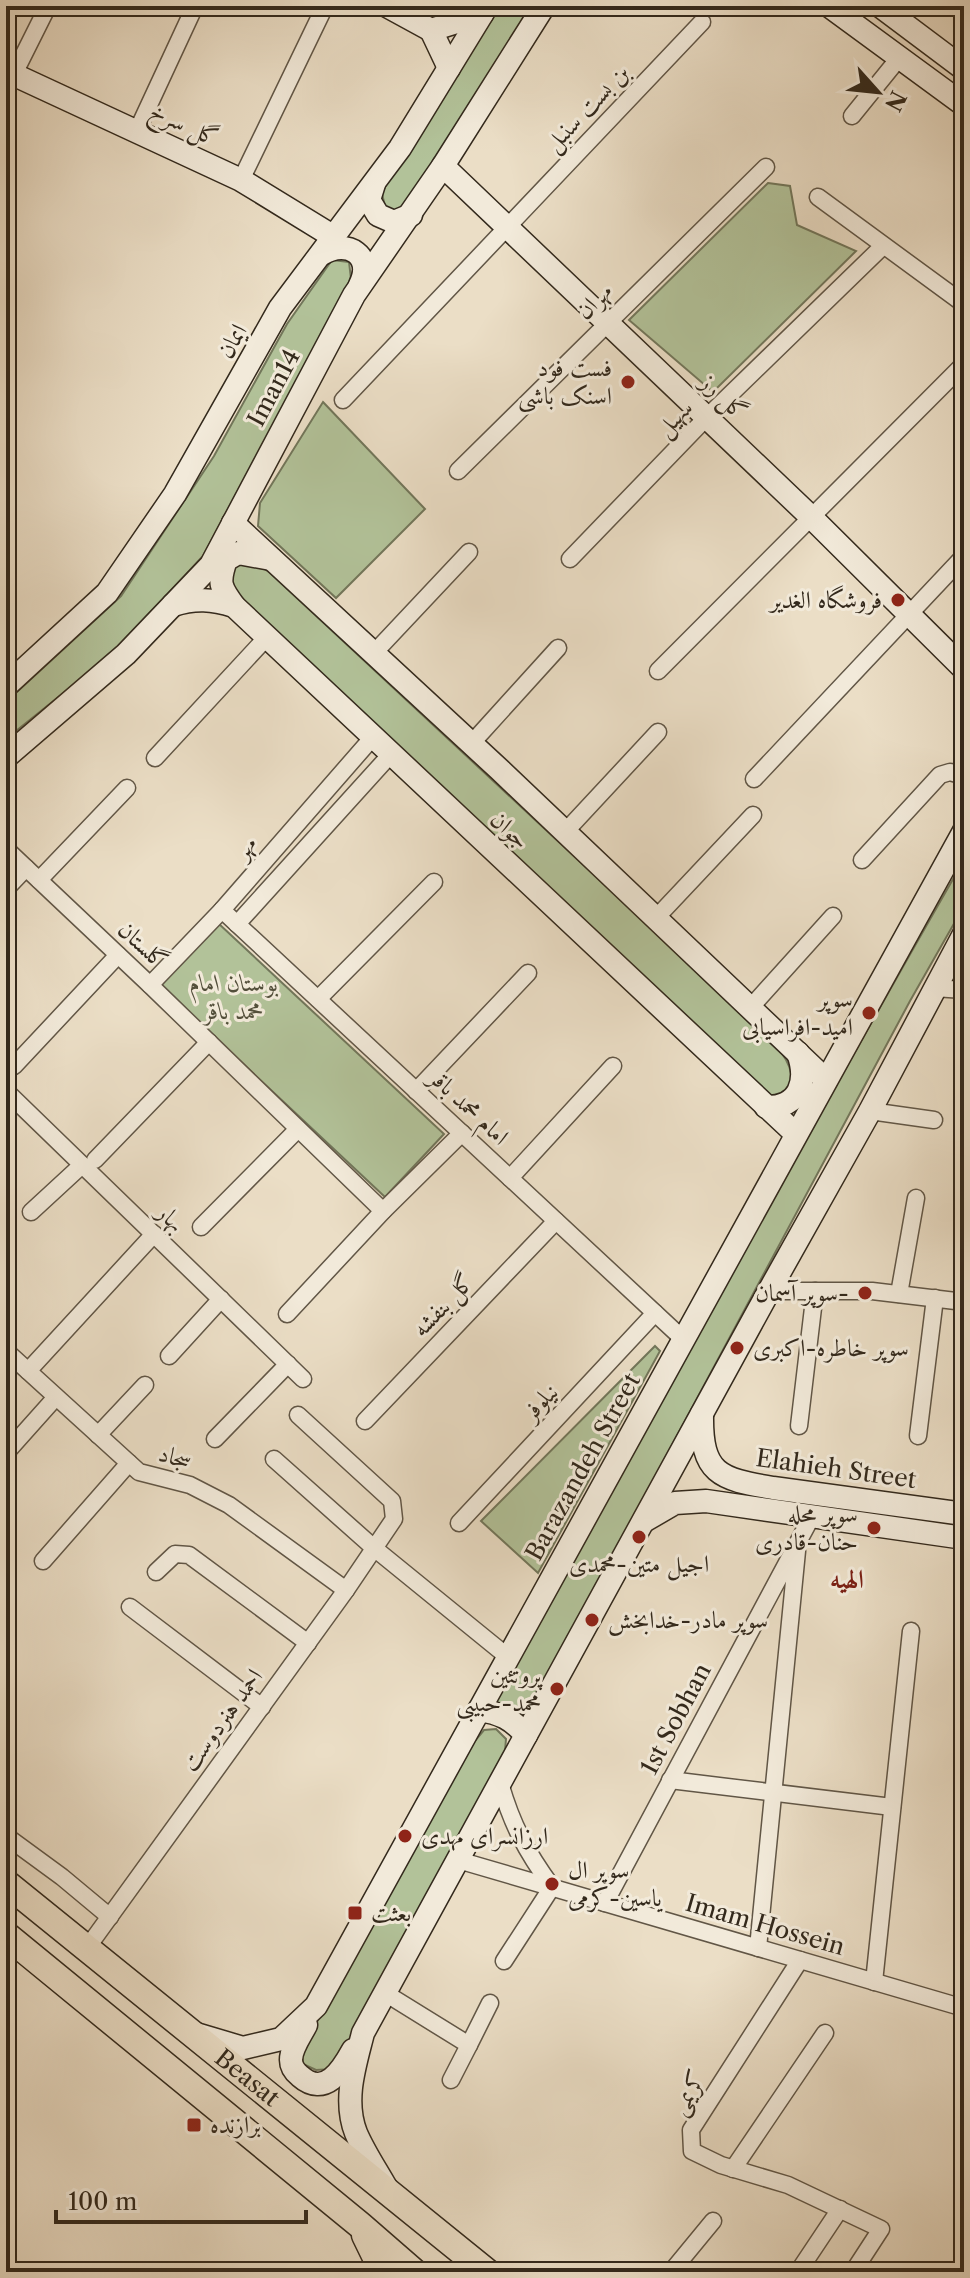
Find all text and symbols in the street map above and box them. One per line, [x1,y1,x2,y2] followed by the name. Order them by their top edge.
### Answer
[838,52,918,132] north arrow
[538,58,638,159] street label: بن بست سنبل
[879,86,912,116] text: N
[142,95,223,158] street label: گل سرخ
[569,276,619,326] street label: مهران
[210,318,253,363] street label: ایمان
[241,344,306,431] street label: Iman14
[518,353,612,413] place label: فست فود اسنک باشی
[691,366,754,428] street label: گل رز
[619,373,637,391] marker: فست فود اسنک باشی
[649,393,700,444] street label: سهیل
[767,585,882,615] place label: فروشگاه الغدیر
[889,591,907,609] marker: فروشگاه الغدیر
[484,804,536,856] street label: جوان
[225,829,263,867] street label: مهر
[112,914,174,975] street label: گلستان
[189,968,279,1026] park label: بوستان امام محمد باقر
[742,984,853,1044] place label: سوپر امید-افراسیابی
[860,1004,878,1022] marker: سوپر امید-افراسیابی
[417,1061,515,1156] street label: امام محمد باقر
[149,1196,191,1238] street label: بهار
[406,1267,482,1344] street label: گل بنفشه
[755,1278,849,1309] place label: سوپر آسمان-
[856,1284,874,1302] marker: سوپر آسمان-
[753,1333,909,1364] place label: سوپر خاطره-اکبری
[728,1339,746,1357] marker: سوپر خاطره-اکبری
[519,1368,646,1565] street label: Barazandeh Street
[513,1377,564,1429] street label: نیلوفر
[155,1438,195,1475] street label: سجاد
[754,1443,919,1494] street label: Elahieh Street
[755,1499,858,1556] place label: سوپر محله حنان-قادری
[865,1519,883,1537] marker: سوپر محله حنان-قادری
[630,1528,648,1546] marker: اجیل متین-محمدی
[569,1549,709,1581] place label: اجیل متین-محمدی
[830,1563,864,1595] district label: الهیه
[608,1605,768,1636] place label: سوپر مادر-خدابخش
[583,1611,601,1629] marker: سوپر مادر-خدابخش
[634,1658,717,1779] street label: 1st Sobhan
[456,1660,544,1723] place label: پروتئین محمد-حبیبی
[175,1663,269,1777] street label: احمد هنردوست
[548,1680,566,1698] marker: پروتئین محمد-حبیبی
[421,1821,548,1852] place label: ارزانسرای مهدی
[396,1827,414,1845] marker: ارزانسرای مهدی
[568,1855,663,1913] place label: سوپر ال یاسین-کرمی
[543,1875,561,1893] marker: سوپر ال یاسین-کرمی
[682,1888,848,1961] street label: Imam Hossein
[371,1898,411,1927] place label: بعثت
[346,1904,364,1922] marker: بعثت
[209,2043,286,2113] street label: Beasat
[663,2065,714,2122] street label: کریمی
[210,2110,261,2139] place label: برازنده
[185,2116,203,2134] marker: برازنده
[56,2174,306,2224] scale bar
[68,2187,137,2216] text: 100 m

